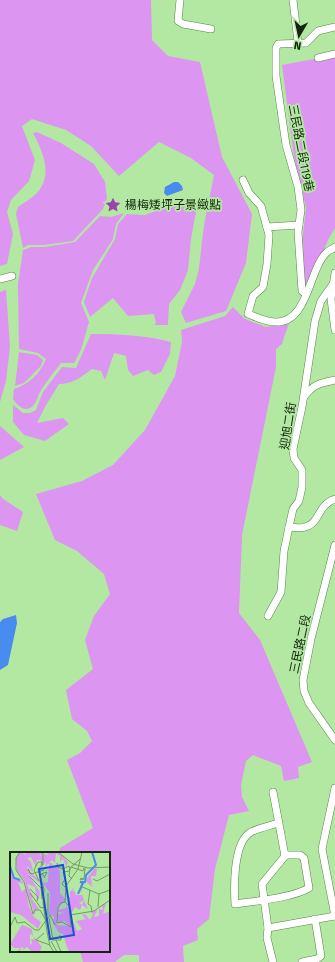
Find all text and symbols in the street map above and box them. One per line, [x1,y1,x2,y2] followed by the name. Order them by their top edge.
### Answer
[279,16,319,56] north arrow
[293,38,302,52] text: N
[286,103,316,193] street label: 三民路二段119巷
[104,196,122,214] place icon: 楊梅矮坪子景緻點
[125,198,221,212] place label: 楊梅矮坪子景緻點
[277,401,299,451] street label: 迎旭二街
[287,613,313,675] street label: 三民路二段
[10,852,110,952] inset map

